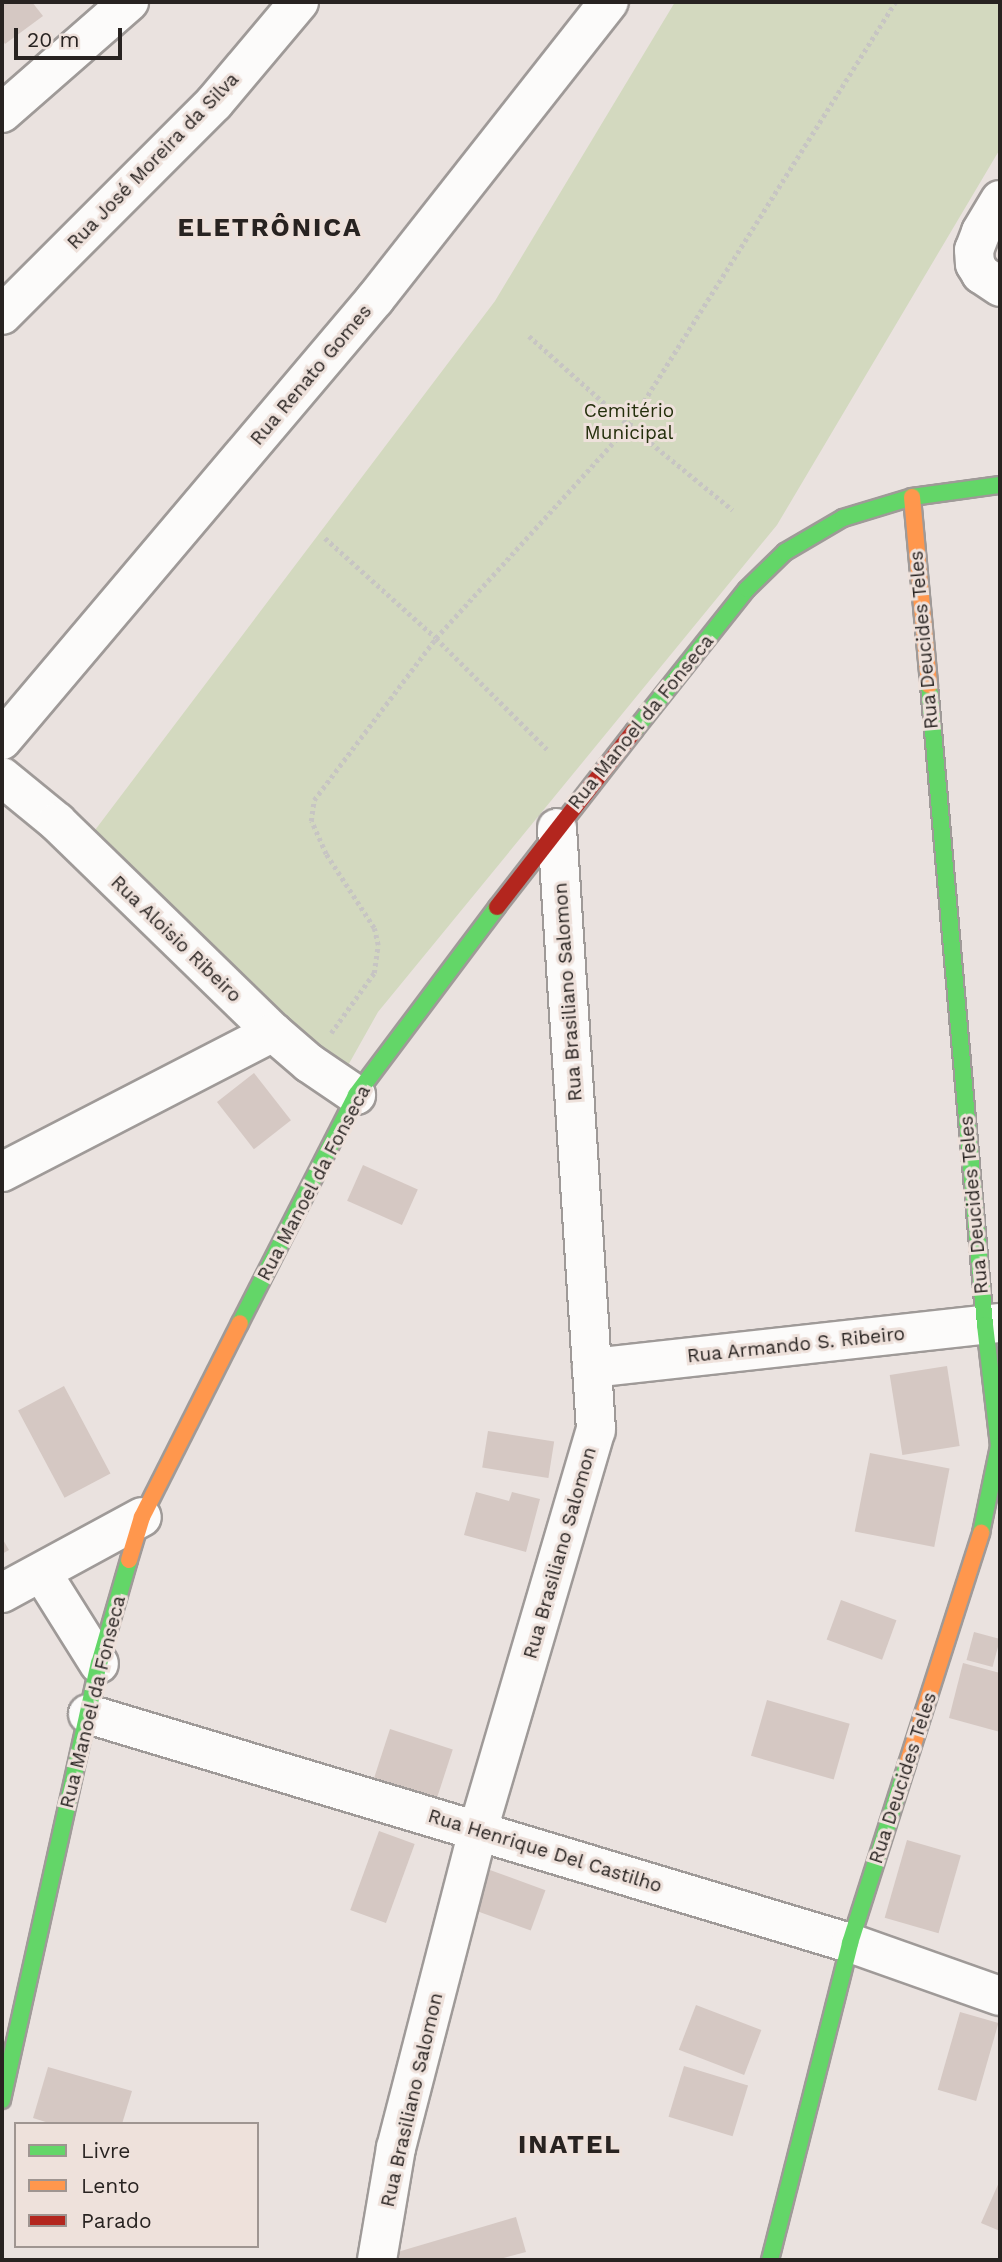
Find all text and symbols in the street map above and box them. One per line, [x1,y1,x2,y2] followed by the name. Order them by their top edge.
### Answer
[18,14,126,58] scale bar
[27,27,79,52] text: 20 m
[62,67,244,255] street label: Rua José Moreira da Silva
[179,212,361,244] district label: ELETRÔNICA
[245,300,377,450] street label: Rua Renato Gomes
[584,400,674,444] park label: Cemitério Municipal
[905,549,943,731] street label: Rua Deucides Teles
[563,629,719,815] street label: Rua Manoel da Fonseca
[106,871,246,1007] street label: Rua Aloisio Ribeiro
[549,882,587,1102] street label: Rua Brasiliano Salomon
[252,1081,376,1285] street label: Rua Manoel da Fonseca
[955,1114,993,1296] street label: Rua Deucides Teles
[685,1322,907,1368] street label: Rua Armando S. Ribeiro
[519,1444,601,1662] street label: Rua Brasiliano Salomon
[55,1593,131,1811] street label: Rua Manoel da Fonseca
[864,1689,942,1867] street label: Rua Deucides Teles
[425,1804,665,1898] street label: Rua Henrique Del Castilho
[376,1990,448,2210] street label: Rua Brasiliano Salomon
[14,2122,259,2248] legend
[519,2129,621,2161] district label: INATEL
[81,2138,130,2163] text: Livre
[81,2173,140,2198] text: Lento
[81,2208,152,2233] text: Parado

